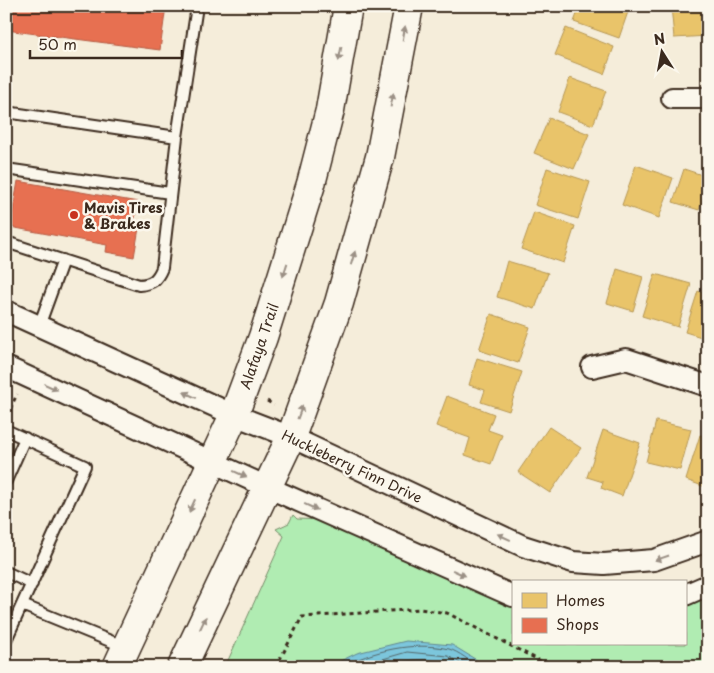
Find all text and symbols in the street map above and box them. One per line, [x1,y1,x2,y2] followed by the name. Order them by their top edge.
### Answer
[401,25,409,41] one-way arrow
[652,27,667,50] text: N
[30,28,182,60] scale bar
[636,28,686,78] north arrow
[38,32,77,55] text: 50 m
[336,47,344,62] one-way arrow
[388,92,396,108] one-way arrow
[84,197,163,234] place label: Mavis Tires & Brakes
[68,209,80,221] marker: Mavis Tires & Brakes
[349,250,357,265] one-way arrow
[280,263,288,278] one-way arrow
[234,300,284,392] street label: Alafaya Trail
[43,383,58,392] one-way arrow
[183,391,197,399] one-way arrow
[297,404,304,419] one-way arrow
[278,424,426,508] street label: Huckleberry Finn Drive
[233,471,247,479] one-way arrow
[188,499,196,514] one-way arrow
[304,503,318,511] one-way arrow
[497,533,512,541] one-way arrow
[654,554,669,562] one-way arrow
[452,570,466,578] one-way arrow
[512,580,686,646] legend
[556,588,605,611] text: Homes
[556,612,599,635] text: Shops
[199,616,207,630] one-way arrow

